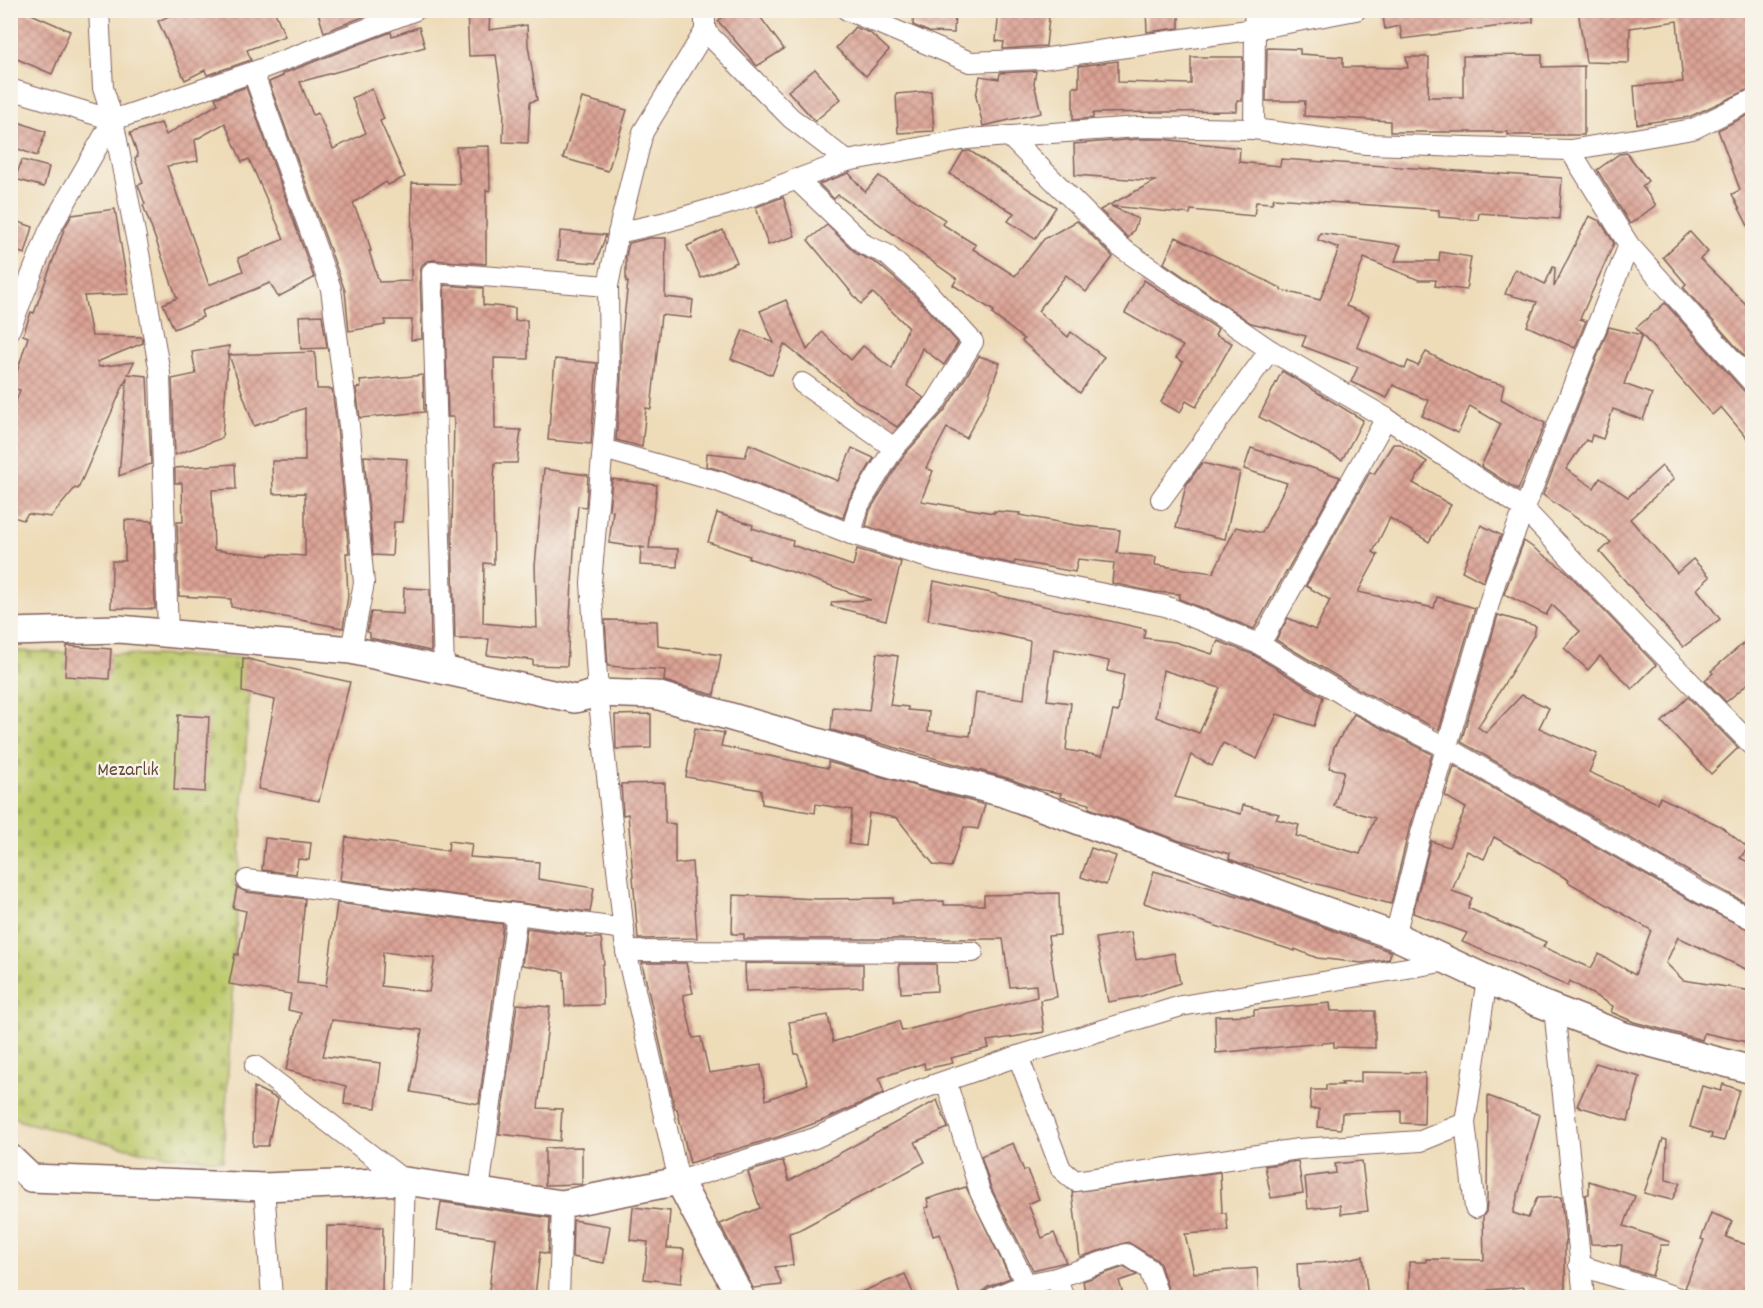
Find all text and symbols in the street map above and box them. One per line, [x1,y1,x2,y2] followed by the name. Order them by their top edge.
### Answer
[97,757,159,785] park label: Mezarlık

